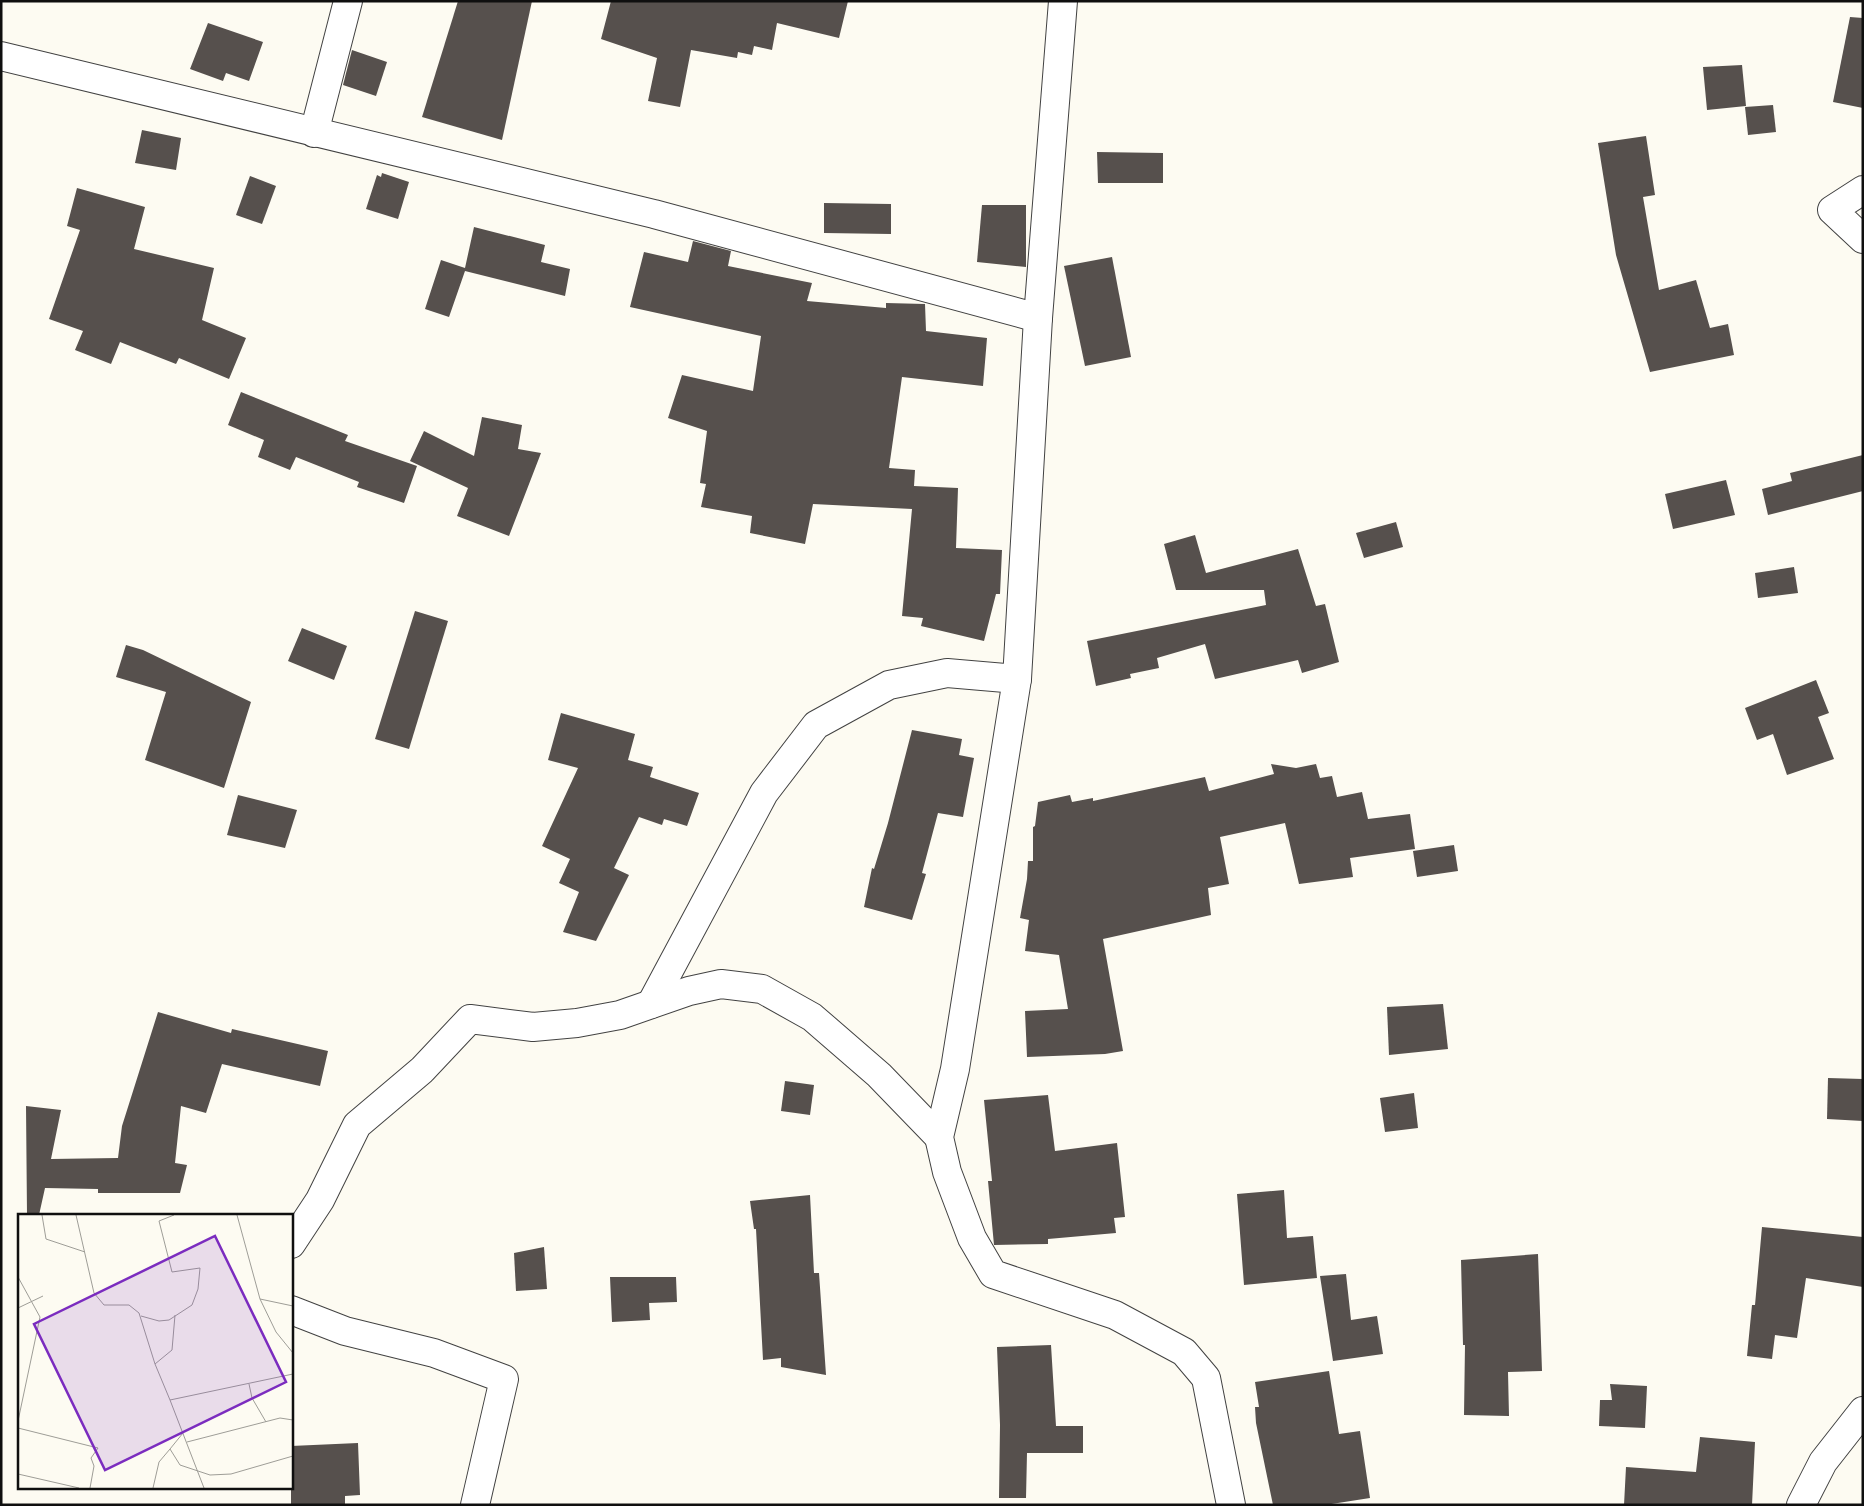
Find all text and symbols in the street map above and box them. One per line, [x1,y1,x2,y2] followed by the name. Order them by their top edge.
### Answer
[18,1214,292,1488] inset map

